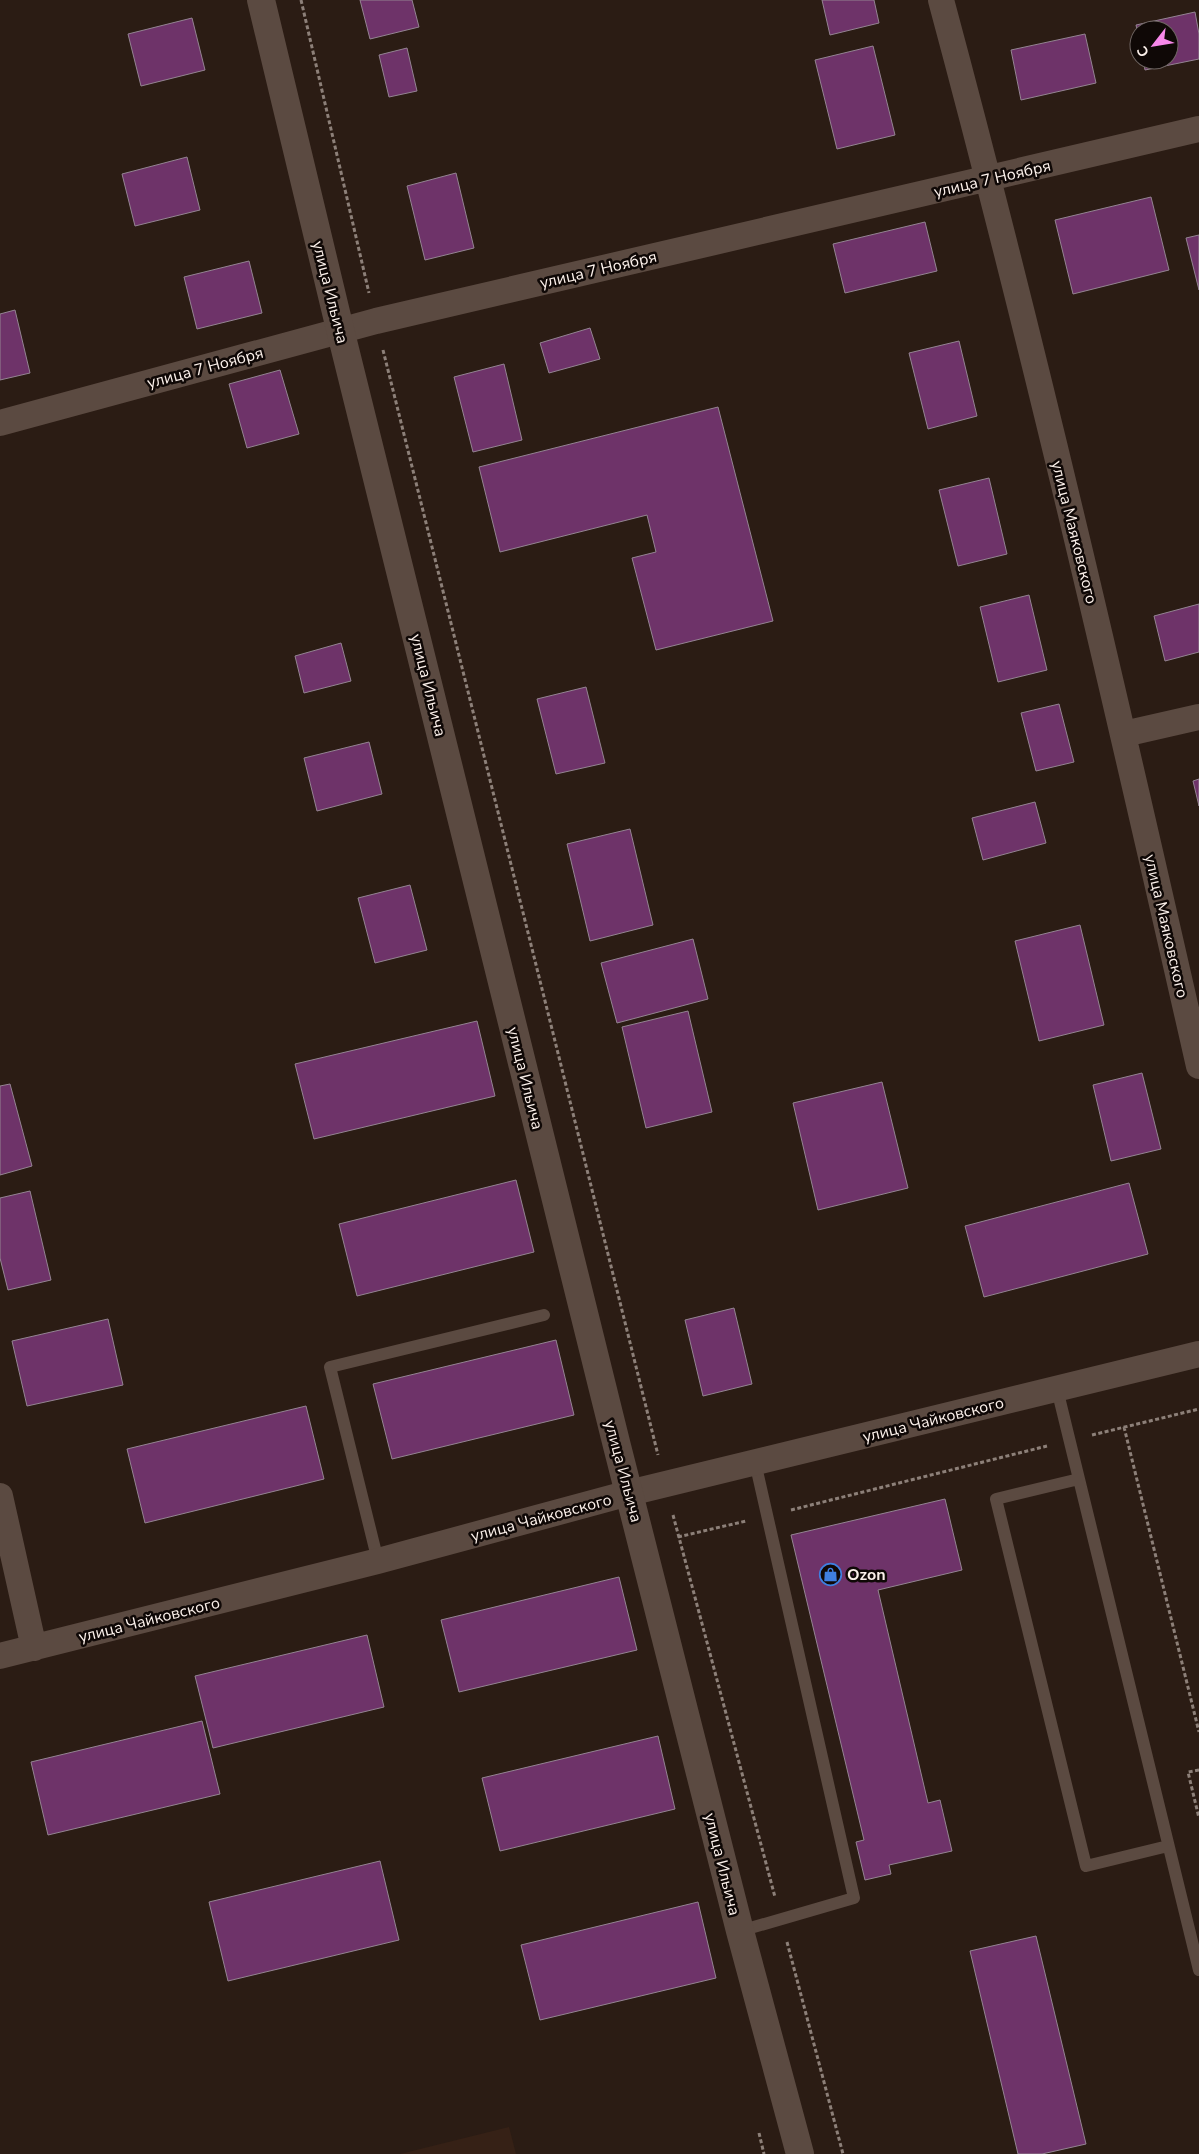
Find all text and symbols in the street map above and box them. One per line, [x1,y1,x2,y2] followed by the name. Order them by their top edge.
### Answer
[1129,20,1179,70] north arrow
[1132,42,1154,60] text: С
[932,155,1053,203] street label: улица 7 Ноября
[307,239,353,346] street label: улица Ильича
[538,246,659,294] street label: улица 7 Ноября
[145,342,266,394] street label: улица 7 Ноября
[1046,458,1102,606] street label: улица Маяковского
[405,632,451,739] street label: улица Ильича
[1139,852,1193,1000] street label: улица Маяковского
[502,1025,548,1132] street label: улица Ильича
[860,1392,1006,1448] street label: улица Чайковского
[599,1418,647,1525] street label: улица Ильича
[468,1489,614,1547] street label: улица Чайковского
[819,1562,843,1586] shop icon: Ozon
[847,1564,886,1586] place label: Ozon
[76,1592,222,1648] street label: улица Чайковского
[699,1811,745,1918] street label: улица Ильича

